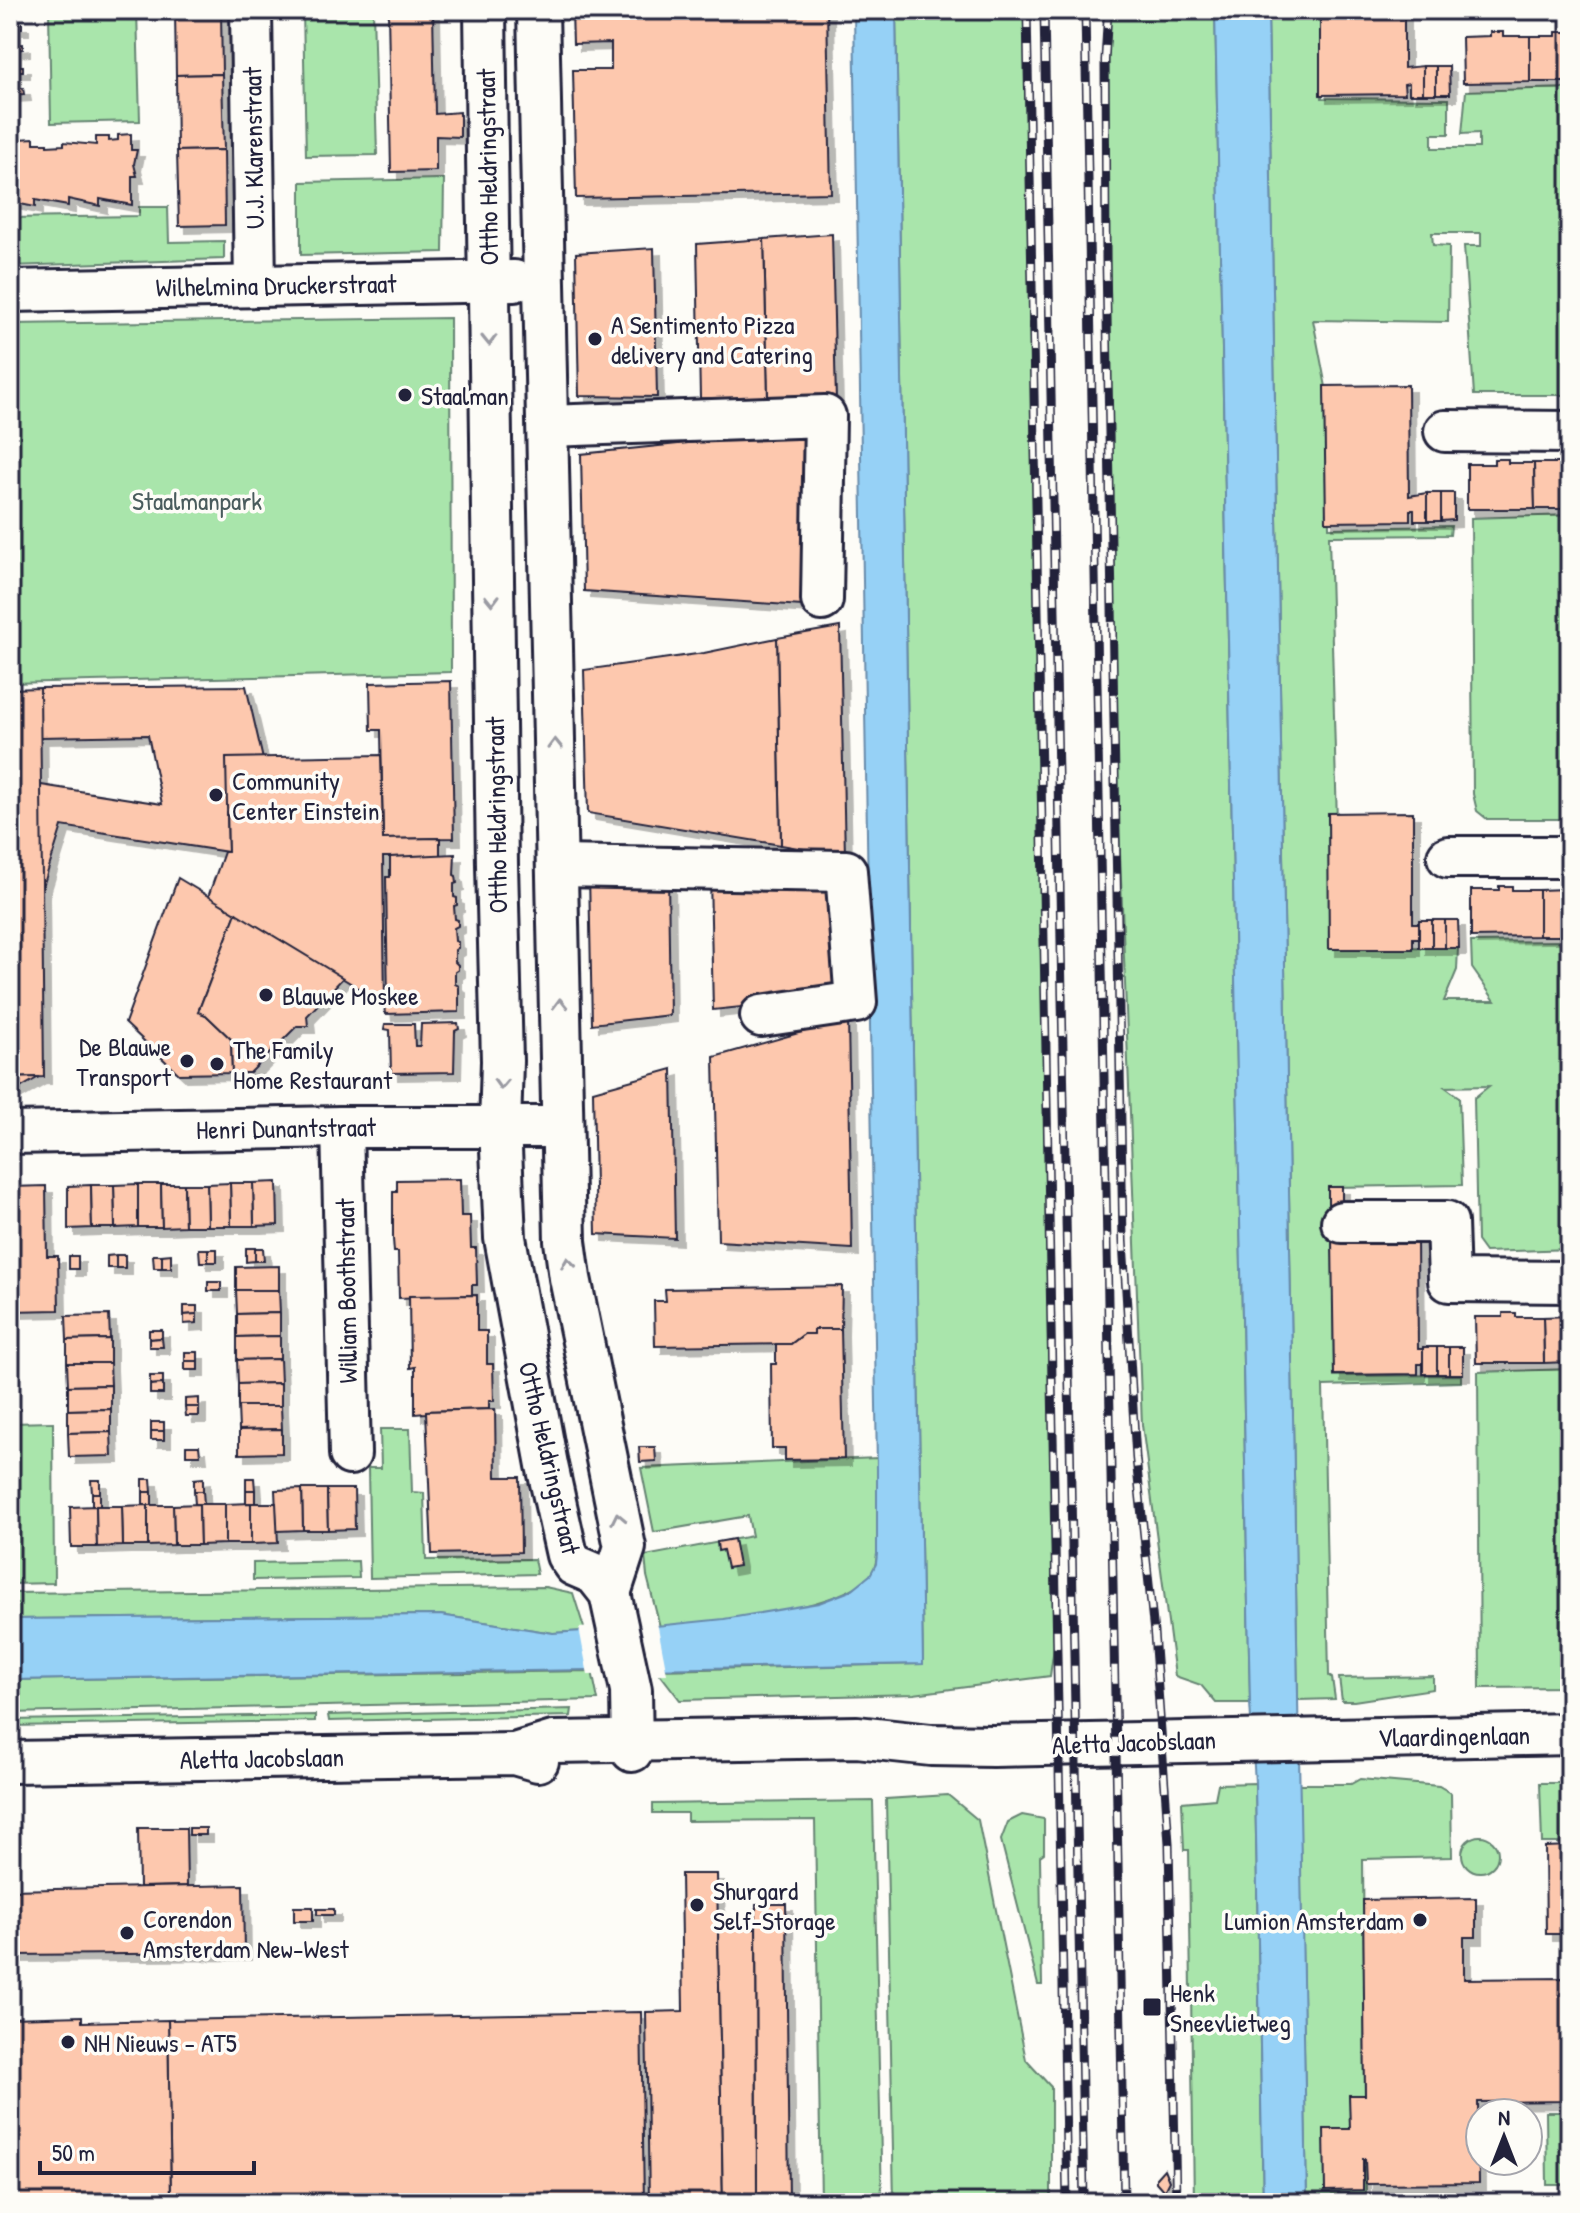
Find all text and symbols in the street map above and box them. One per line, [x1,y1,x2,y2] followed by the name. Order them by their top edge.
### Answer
[234,66,272,229] street label: U.J. Klarenstraat
[468,67,506,266] street label: Ottho Heldringstraat
[155,265,398,305] street label: Wilhelmina Druckerstraat
[611,307,813,372] place label: A Sentimento Pizza delivery and Catering
[586,330,604,348] marker: A Sentimento Pizza delivery and Catering
[481,334,498,347] one-way arrow
[421,378,509,413] place label: Staalman
[396,386,414,404] marker: Staalman
[132,483,262,518] park label: Staalmanpark
[484,594,501,607] one-way arrow
[477,715,515,914] street label: Ottho Heldringstraat
[546,737,564,750] one-way arrow
[232,763,380,828] place label: Community Center Einstein
[207,786,225,804] marker: Community Center Einstein
[282,978,419,1013] place label: Blauwe Moskee
[257,986,275,1004] marker: Blauwe Moskee
[551,997,569,1010] one-way arrow
[76,1029,172,1094] place label: De Blauwe Transport
[233,1032,393,1097] place label: The Family Home Restaurant
[178,1052,196,1070] marker: De Blauwe Transport
[208,1055,226,1073] marker: The Family Home Restaurant
[493,1078,510,1091] one-way arrow
[196,1109,377,1147] street label: Henri Dunantstraat
[327,1197,365,1384] street label: William Boothstraat
[560,1256,577,1269] one-way arrow
[511,1358,589,1559] street label: Ottho Heldringstraat
[610,1512,627,1526] one-way arrow
[1378,1717,1530,1755] street label: Vlaardingenlaan
[1051,1722,1217,1762] street label: Aletta Jacobslaan
[180,1739,344,1777] street label: Aletta Jacobslaan
[713,1873,836,1938] place label: Shurgard Self-Storage
[688,1896,706,1914] marker: Shurgard Self-Storage
[143,1901,350,1966] place label: Corendon Amsterdam New-West
[1225,1903,1404,1938] place label: Lumion Amsterdam
[1411,1911,1429,1929] marker: Lumion Amsterdam
[118,1924,136,1942] marker: Corendon Amsterdam New-West
[1170,1975,1291,2040] place label: Henk Sneevlietweg
[1141,1996,1163,2018] marker: Henk Sneevlietweg
[84,2025,237,2060] place label: NH Nieuws - AT5
[59,2033,77,2051] marker: NH Nieuws - AT5
[1464,2097,1544,2177] north arrow
[1498,2102,1510,2132] text: N
[40,2125,254,2175] scale bar
[52,2136,95,2168] text: 50 m

